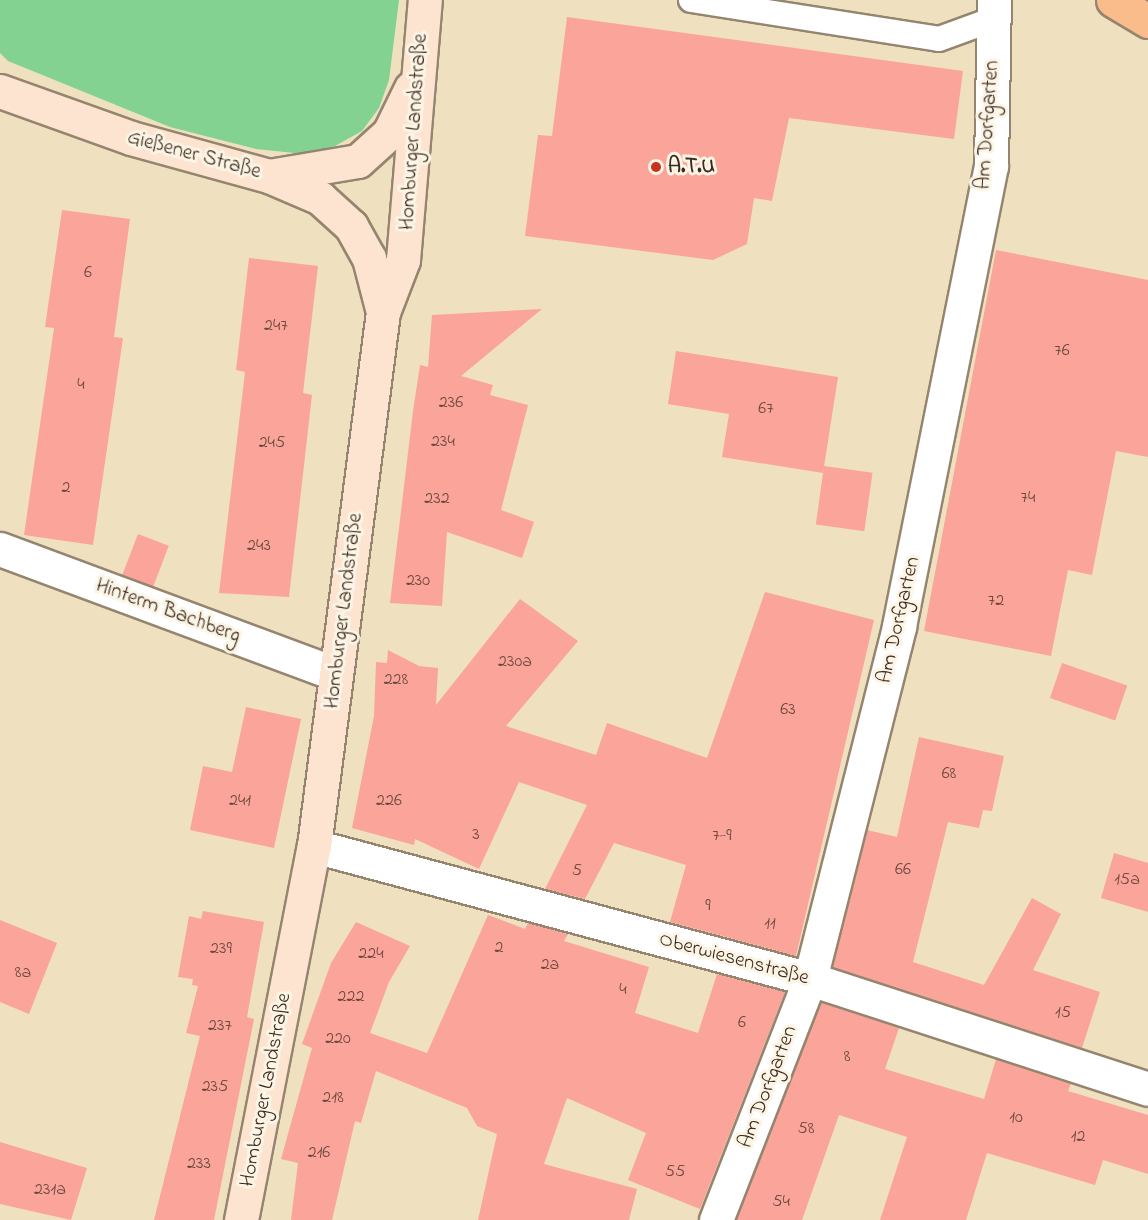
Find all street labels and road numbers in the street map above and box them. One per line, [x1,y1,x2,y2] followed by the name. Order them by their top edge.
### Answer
[395,33,433,231] street label: Homburger Landstraße
[971,60,1005,190] street label: Am Dorfgarten
[125,125,263,185] street label: Gießener Straße
[319,512,369,710] street label: Homburger Landstraße
[872,554,926,686] street label: Am Dorfgarten
[92,573,244,649] street label: Hinterm Bachberg
[656,927,812,991] street label: Oberwiesenstraße
[235,991,297,1189] street label: Homburger Landstraße
[733,1022,803,1152] street label: Am Dorfgarten

